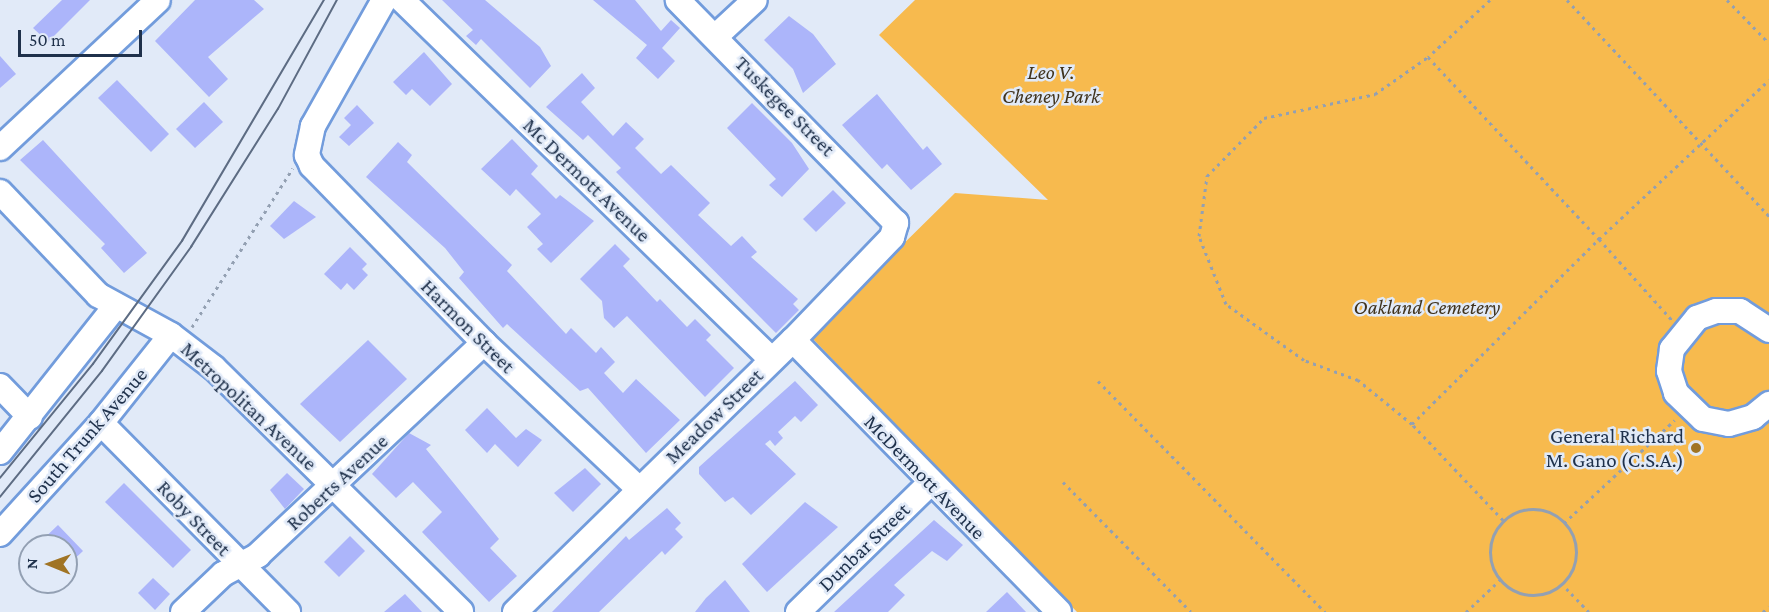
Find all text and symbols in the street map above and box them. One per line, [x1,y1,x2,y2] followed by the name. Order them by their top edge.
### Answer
[21,18,146,56] scale bar
[29,30,66,50] text: 50 m
[730,51,840,161] street label: Tuskegee Street
[1002,59,1100,109] park label: Leo V. Cheney Park
[518,113,656,247] street label: Mc Dermott Avenue
[416,274,520,378] street label: Harmon Street
[1354,294,1500,320] park label: Oakland Cemetery
[176,336,322,476] street label: Metropolitan Avenue
[22,362,152,508] street label: South Trunk Avenue
[660,363,768,469] street label: Meadow Street
[859,409,991,545] street label: McDermott Avenue
[1546,423,1684,473] place label: General Richard M. Gano (C.S.A.)
[281,428,393,536] street label: Roberts Avenue
[1689,441,1703,455] marker: General Richard M. Gano (C.S.A.)
[152,475,236,561] street label: Roby Street
[813,497,915,597] street label: Dunbar Street
[18,534,78,594] north arrow
[23,558,40,569] text: N

